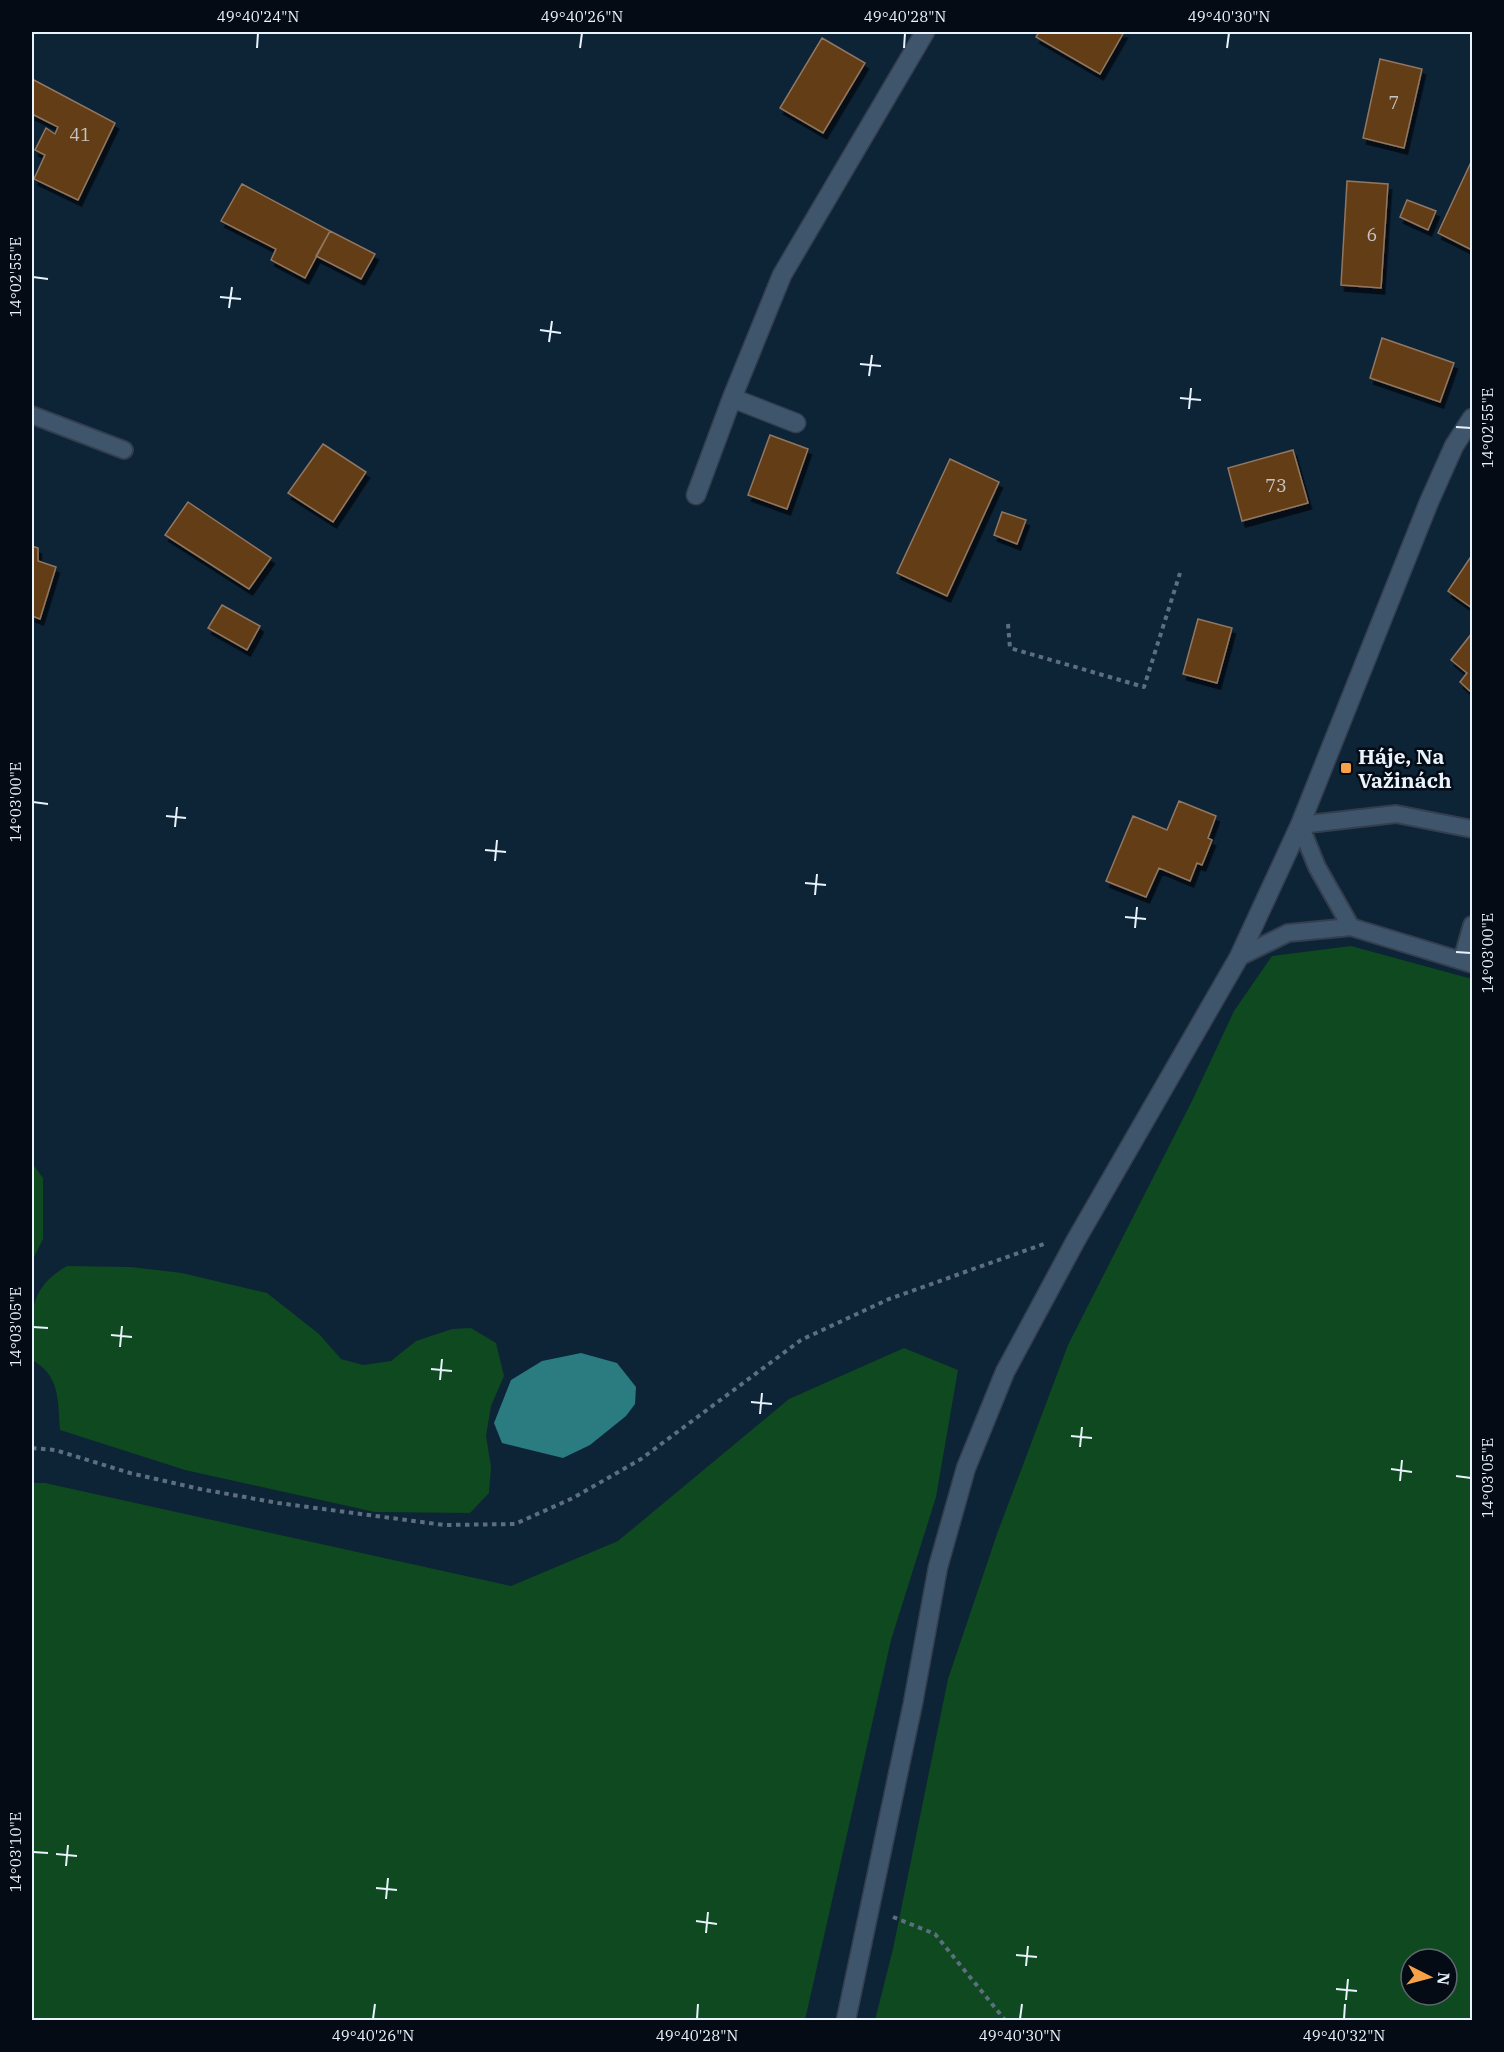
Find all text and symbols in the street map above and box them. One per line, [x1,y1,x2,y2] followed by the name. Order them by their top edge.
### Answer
[217,7,299,26] text: 49°40'24"N
[541,7,623,26] text: 49°40'26"N
[864,7,946,26] text: 49°40'28"N
[1188,7,1270,26] text: 49°40'30"N
[1389,91,1399,114] house number: 7
[69,123,91,146] house number: 41
[1367,223,1377,246] house number: 6
[6,237,25,317] text: 14°02'55"E
[1478,388,1497,468] text: 14°02'55"E
[1265,474,1287,497] house number: 73
[1358,742,1452,794] place label: Háje, Na Važinách
[1339,761,1353,775] marker: Háje, Na Važinách
[6,762,25,842] text: 14°03'00"E
[1478,913,1497,993] text: 14°03'00"E
[6,1287,25,1367] text: 14°03'05"E
[1478,1438,1497,1518] text: 14°03'05"E
[6,1812,25,1892] text: 14°03'10"E
[1399,1947,1459,2007] north arrow
[1433,1971,1455,1986] text: N
[332,2026,414,2045] text: 49°40'26"N
[656,2026,738,2045] text: 49°40'28"N
[979,2026,1061,2045] text: 49°40'30"N
[1303,2026,1385,2045] text: 49°40'32"N

